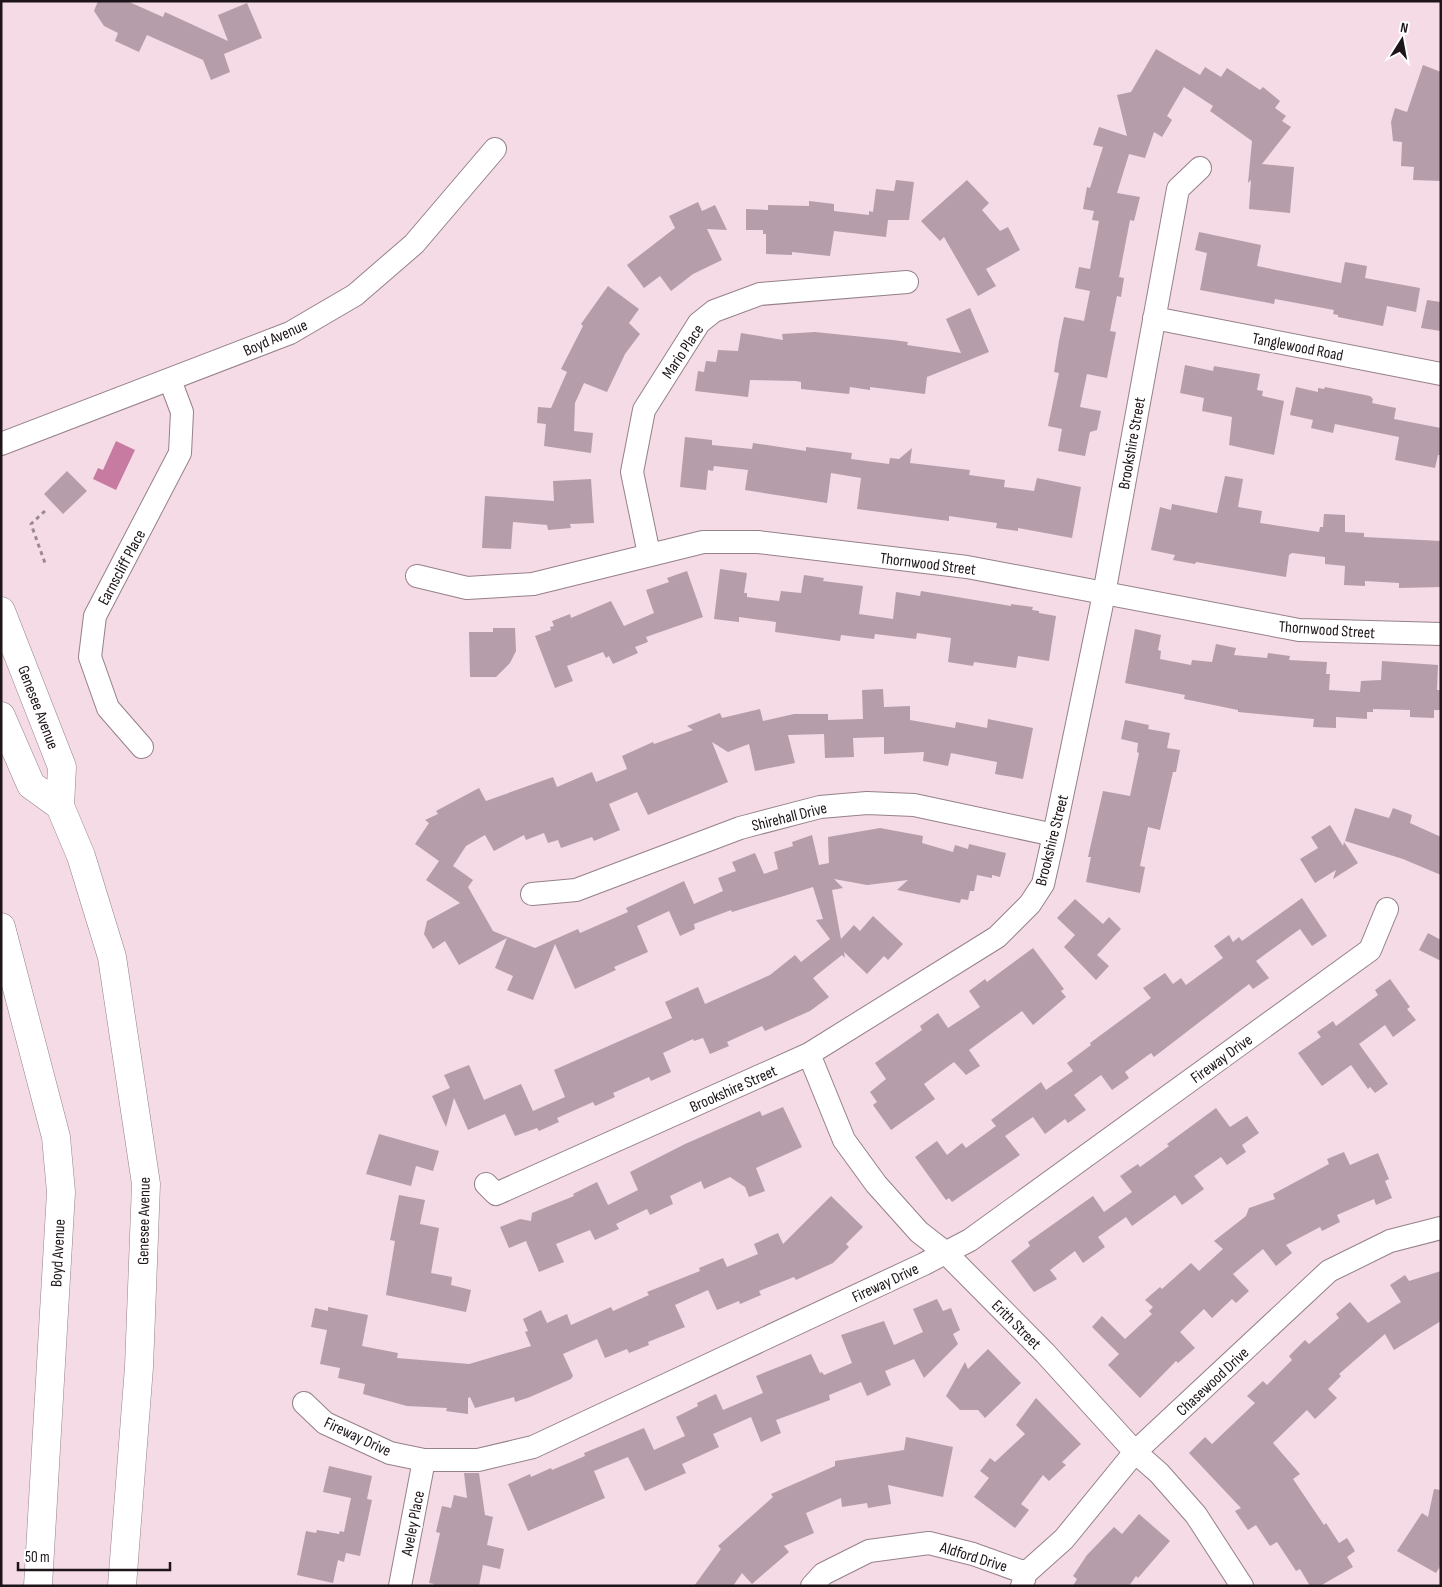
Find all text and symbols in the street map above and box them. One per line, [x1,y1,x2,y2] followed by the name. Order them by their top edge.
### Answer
[1377,15,1427,65] north arrow
[1399,19,1410,37] text: N
[241,316,311,361] street label: Boyd Avenue
[658,321,708,382] street label: Mario Place
[1251,329,1345,366] street label: Tanglewood Road
[1115,396,1150,491] street label: Brookshire Street
[95,527,150,609] street label: Earnscliff Place
[879,549,977,580] street label: Thornwood Street
[1278,618,1376,643] street label: Thornwood Street
[13,663,62,752] street label: Genesee Avenue
[1032,793,1073,888] street label: Brookshire Street
[750,799,829,836] street label: Shirehall Drive
[1187,1031,1256,1088] street label: Fireway Drive
[687,1062,780,1117] street label: Brookshire Street
[134,1177,155,1265] street label: Genesee Avenue
[47,1219,70,1288] street label: Boyd Avenue
[849,1260,922,1307] street label: Fireway Drive
[987,1296,1045,1354] street label: Erith Street
[1173,1344,1253,1421] street label: Chasewood Drive
[321,1414,394,1461] street label: Fireway Drive
[398,1489,429,1558] street label: Aveley Place
[937,1538,1009,1577] street label: Aldford Drive
[18,1540,170,1572] scale bar
[25,1548,50,1567] text: 50 m

